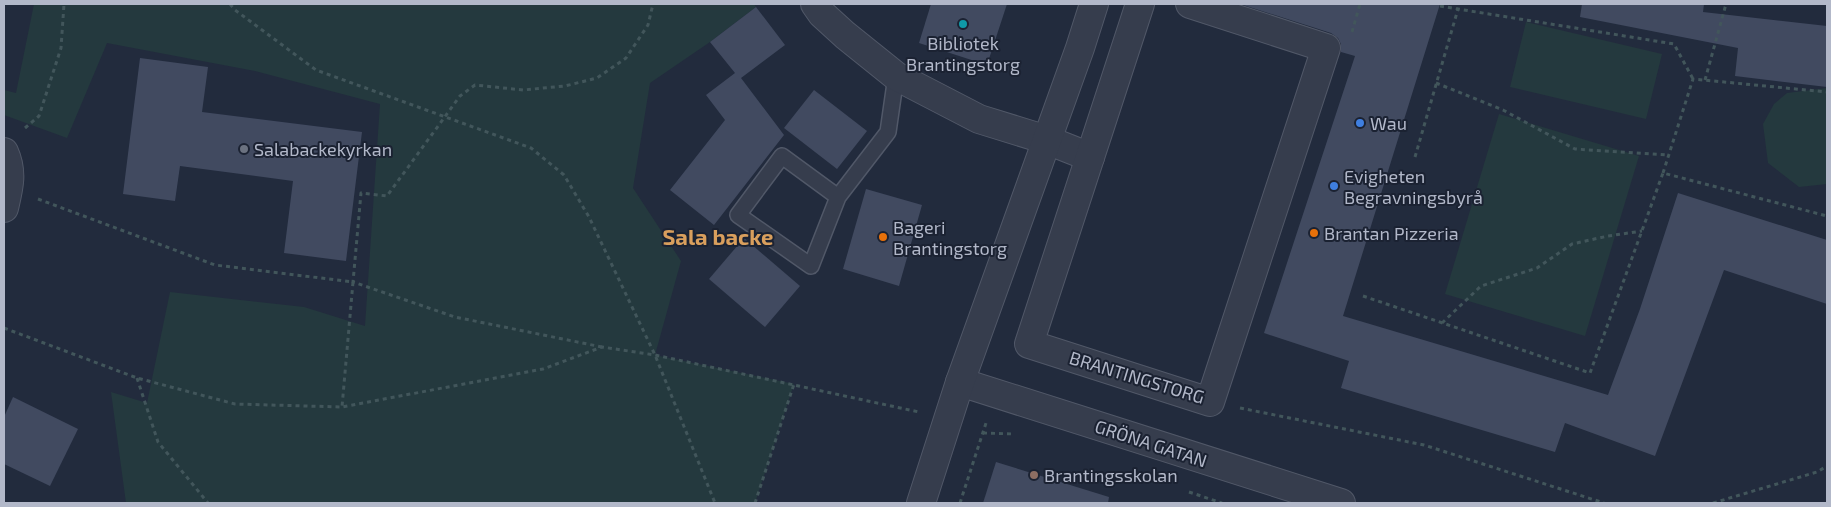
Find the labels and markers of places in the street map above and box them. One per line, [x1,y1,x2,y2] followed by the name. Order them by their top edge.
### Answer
[957,18,969,30] marker: Bibliotek Brantingstorg
[906,32,1020,75] place label: Bibliotek Brantingstorg
[1370,112,1407,134] place label: Wau
[1354,117,1366,129] marker: Wau
[254,138,392,160] place label: Salabackekyrkan
[238,143,250,155] marker: Salabackekyrkan
[1344,165,1483,208] place label: Evigheten Begravningsbyrå
[1328,180,1340,192] marker: Evigheten Begravningsbyrå
[893,216,1007,259] place label: Bageri Brantingstorg
[1324,222,1459,244] place label: Brantan Pizzeria
[1308,227,1320,239] marker: Brantan Pizzeria
[877,231,889,243] marker: Bageri Brantingstorg
[1044,464,1178,486] place label: Brantingsskolan
[1028,469,1040,481] marker: Brantingsskolan

